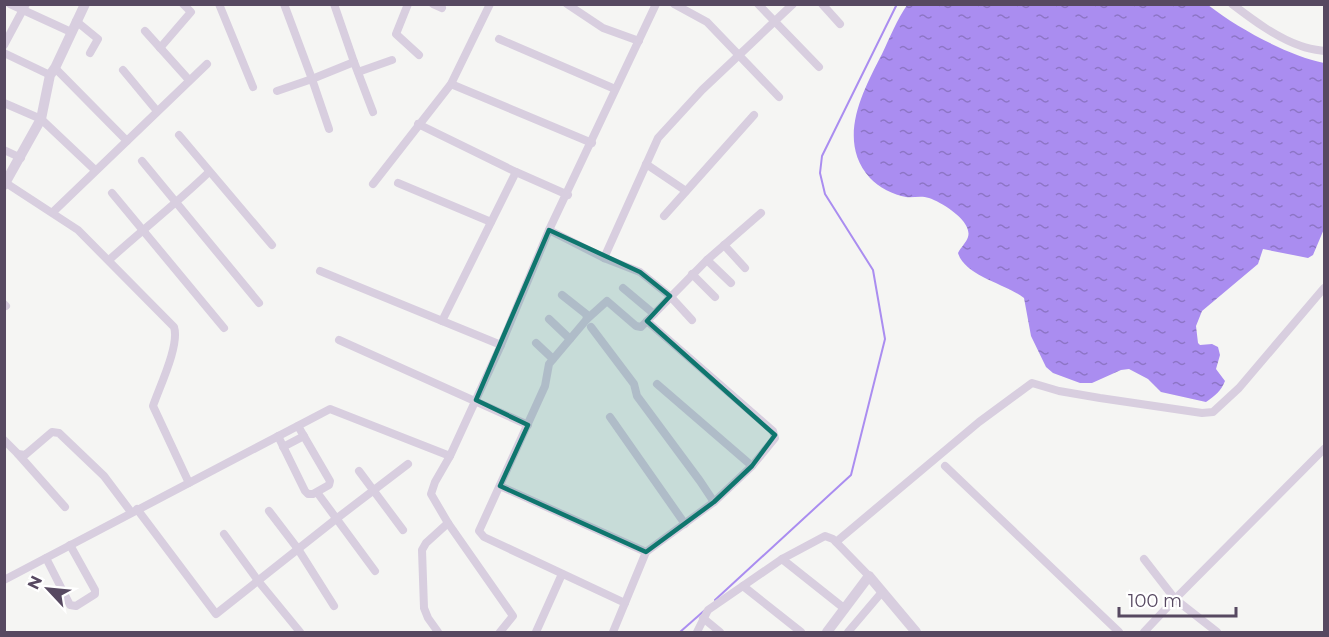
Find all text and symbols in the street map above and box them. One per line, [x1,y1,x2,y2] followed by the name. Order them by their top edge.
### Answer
[18,559,78,619] north arrow
[24,573,46,593] text: N
[1119,580,1236,618] scale bar
[1128,590,1182,612] text: 100 m

